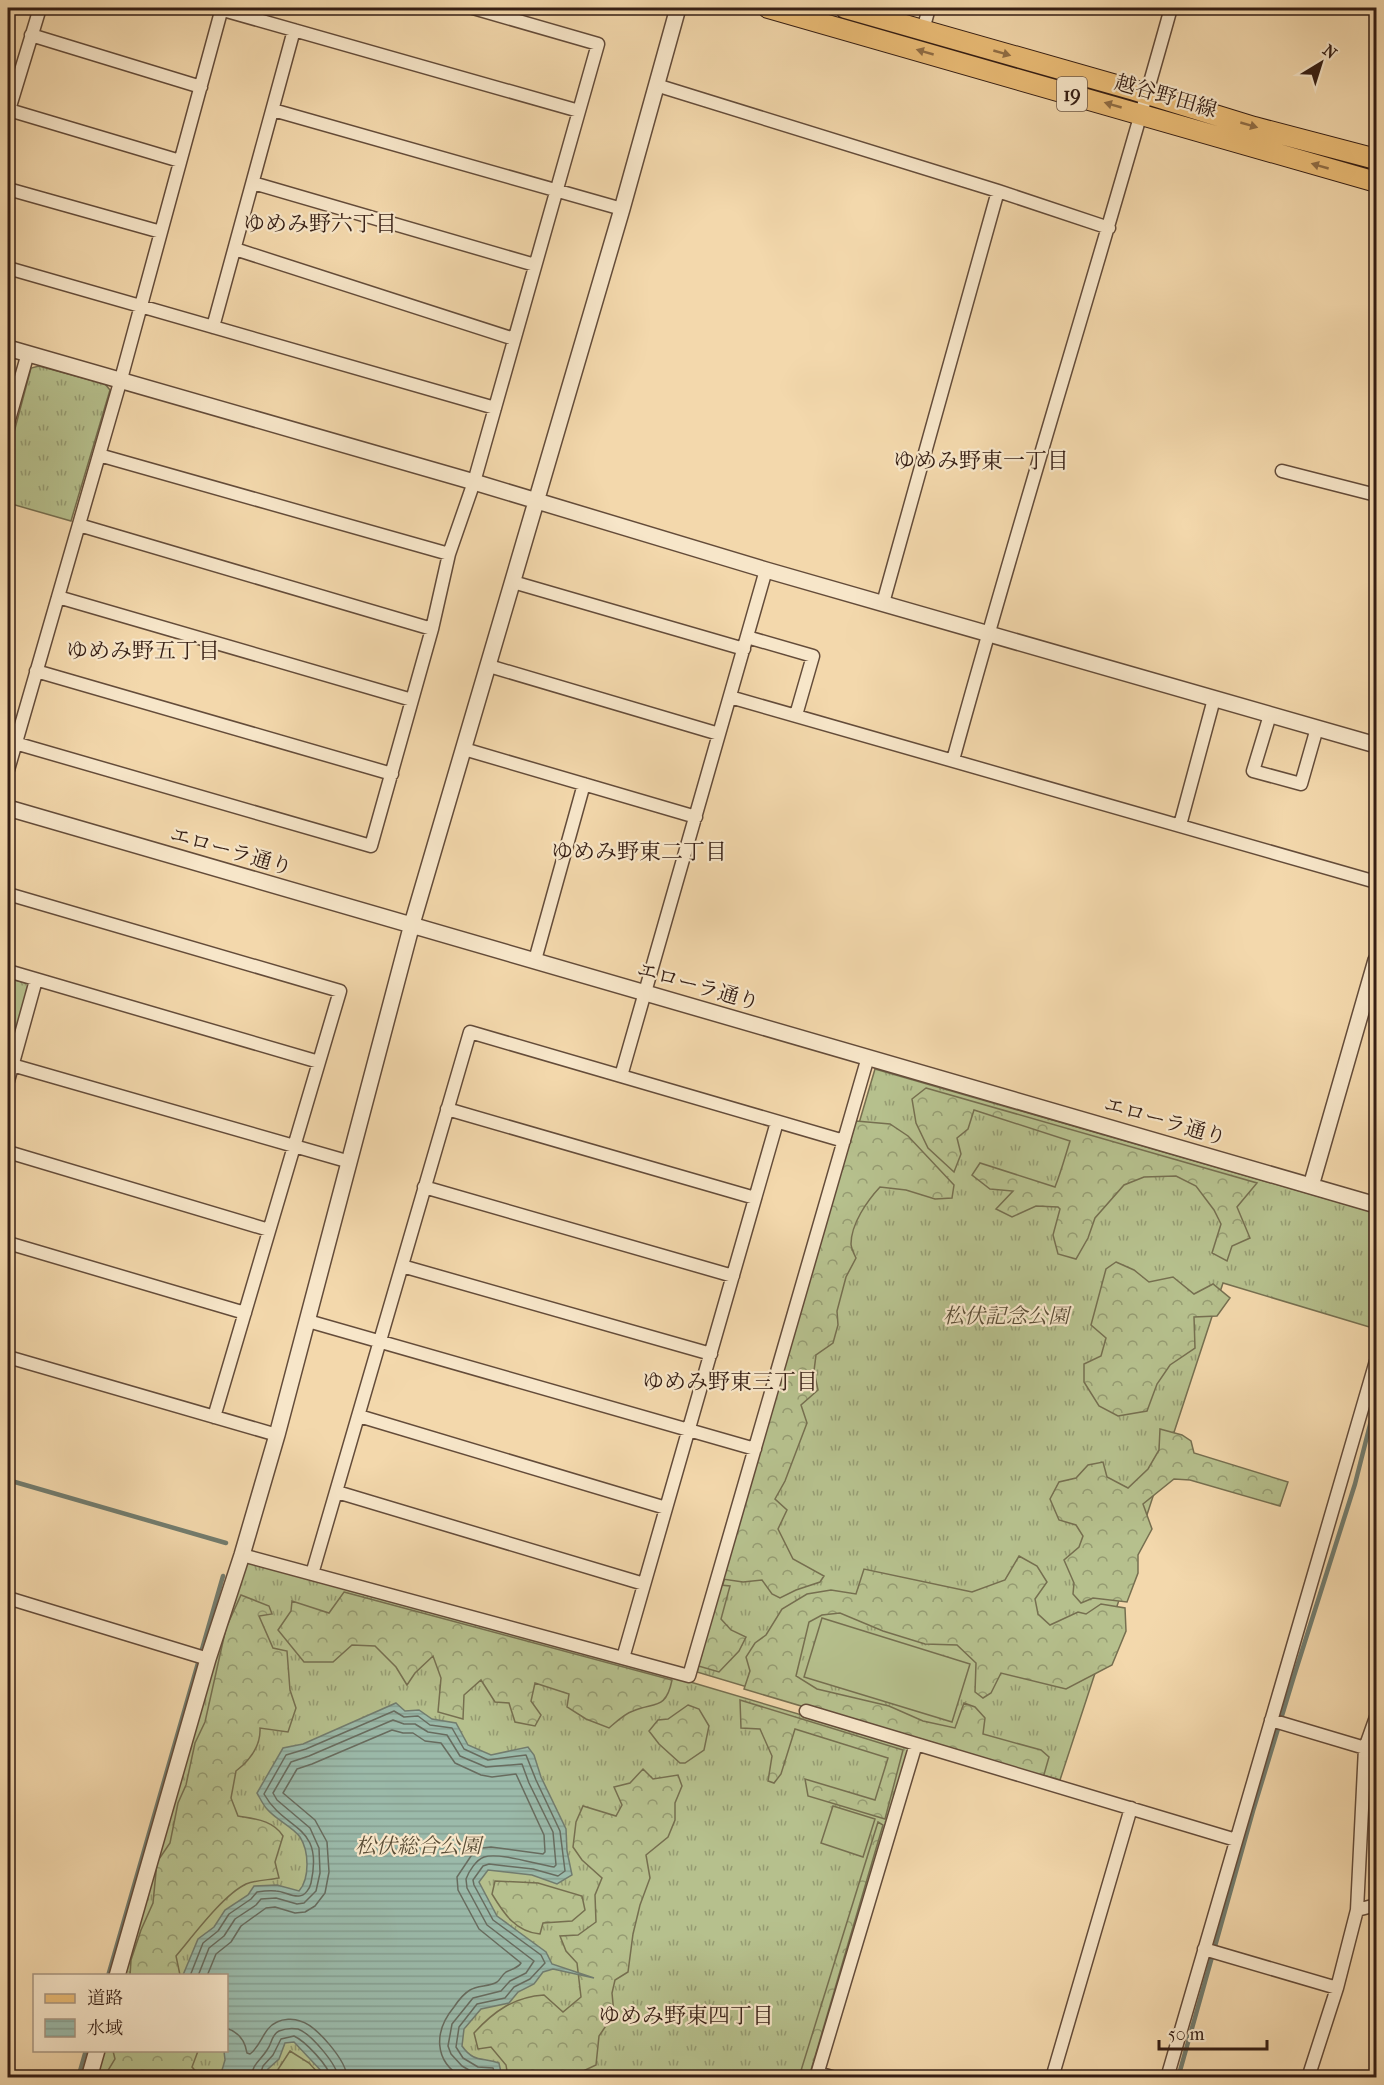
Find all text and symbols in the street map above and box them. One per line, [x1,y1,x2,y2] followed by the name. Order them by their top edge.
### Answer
[1291,33,1351,93] north arrow
[1319,40,1341,63] text: N
[916,47,934,56] one-way arrow
[993,49,1011,58] one-way arrow
[1112,70,1220,122] street label: 越谷野田線
[1057,77,1087,111] road number: 19
[1104,100,1122,110] one-way arrow
[1240,121,1258,130] one-way arrow
[1311,160,1329,170] one-way arrow
[243,211,397,237] district label: ゆめみ野六丁目
[893,448,1069,474] district label: ゆめみ野東一丁目
[66,638,220,664] district label: ゆめみ野五丁目
[167,822,295,880] street label: エローラ通り
[551,839,727,865] district label: ゆめみ野東二丁目
[634,957,762,1015] street label: エローラ通り
[1101,1092,1229,1150] street label: エローラ通り
[943,1304,1072,1328] park label: 松伏記念公園
[642,1369,818,1395] district label: ゆめみ野東三丁目
[355,1834,484,1858] park label: 松伏総合公園
[33,1974,228,2052] legend
[87,1988,123,2009] text: 道路
[598,2003,774,2029] district label: ゆめみ野東四丁目
[1159,2013,1267,2051] scale bar
[87,2018,123,2039] text: 水域
[1168,2024,1205,2045] text: 50 m

